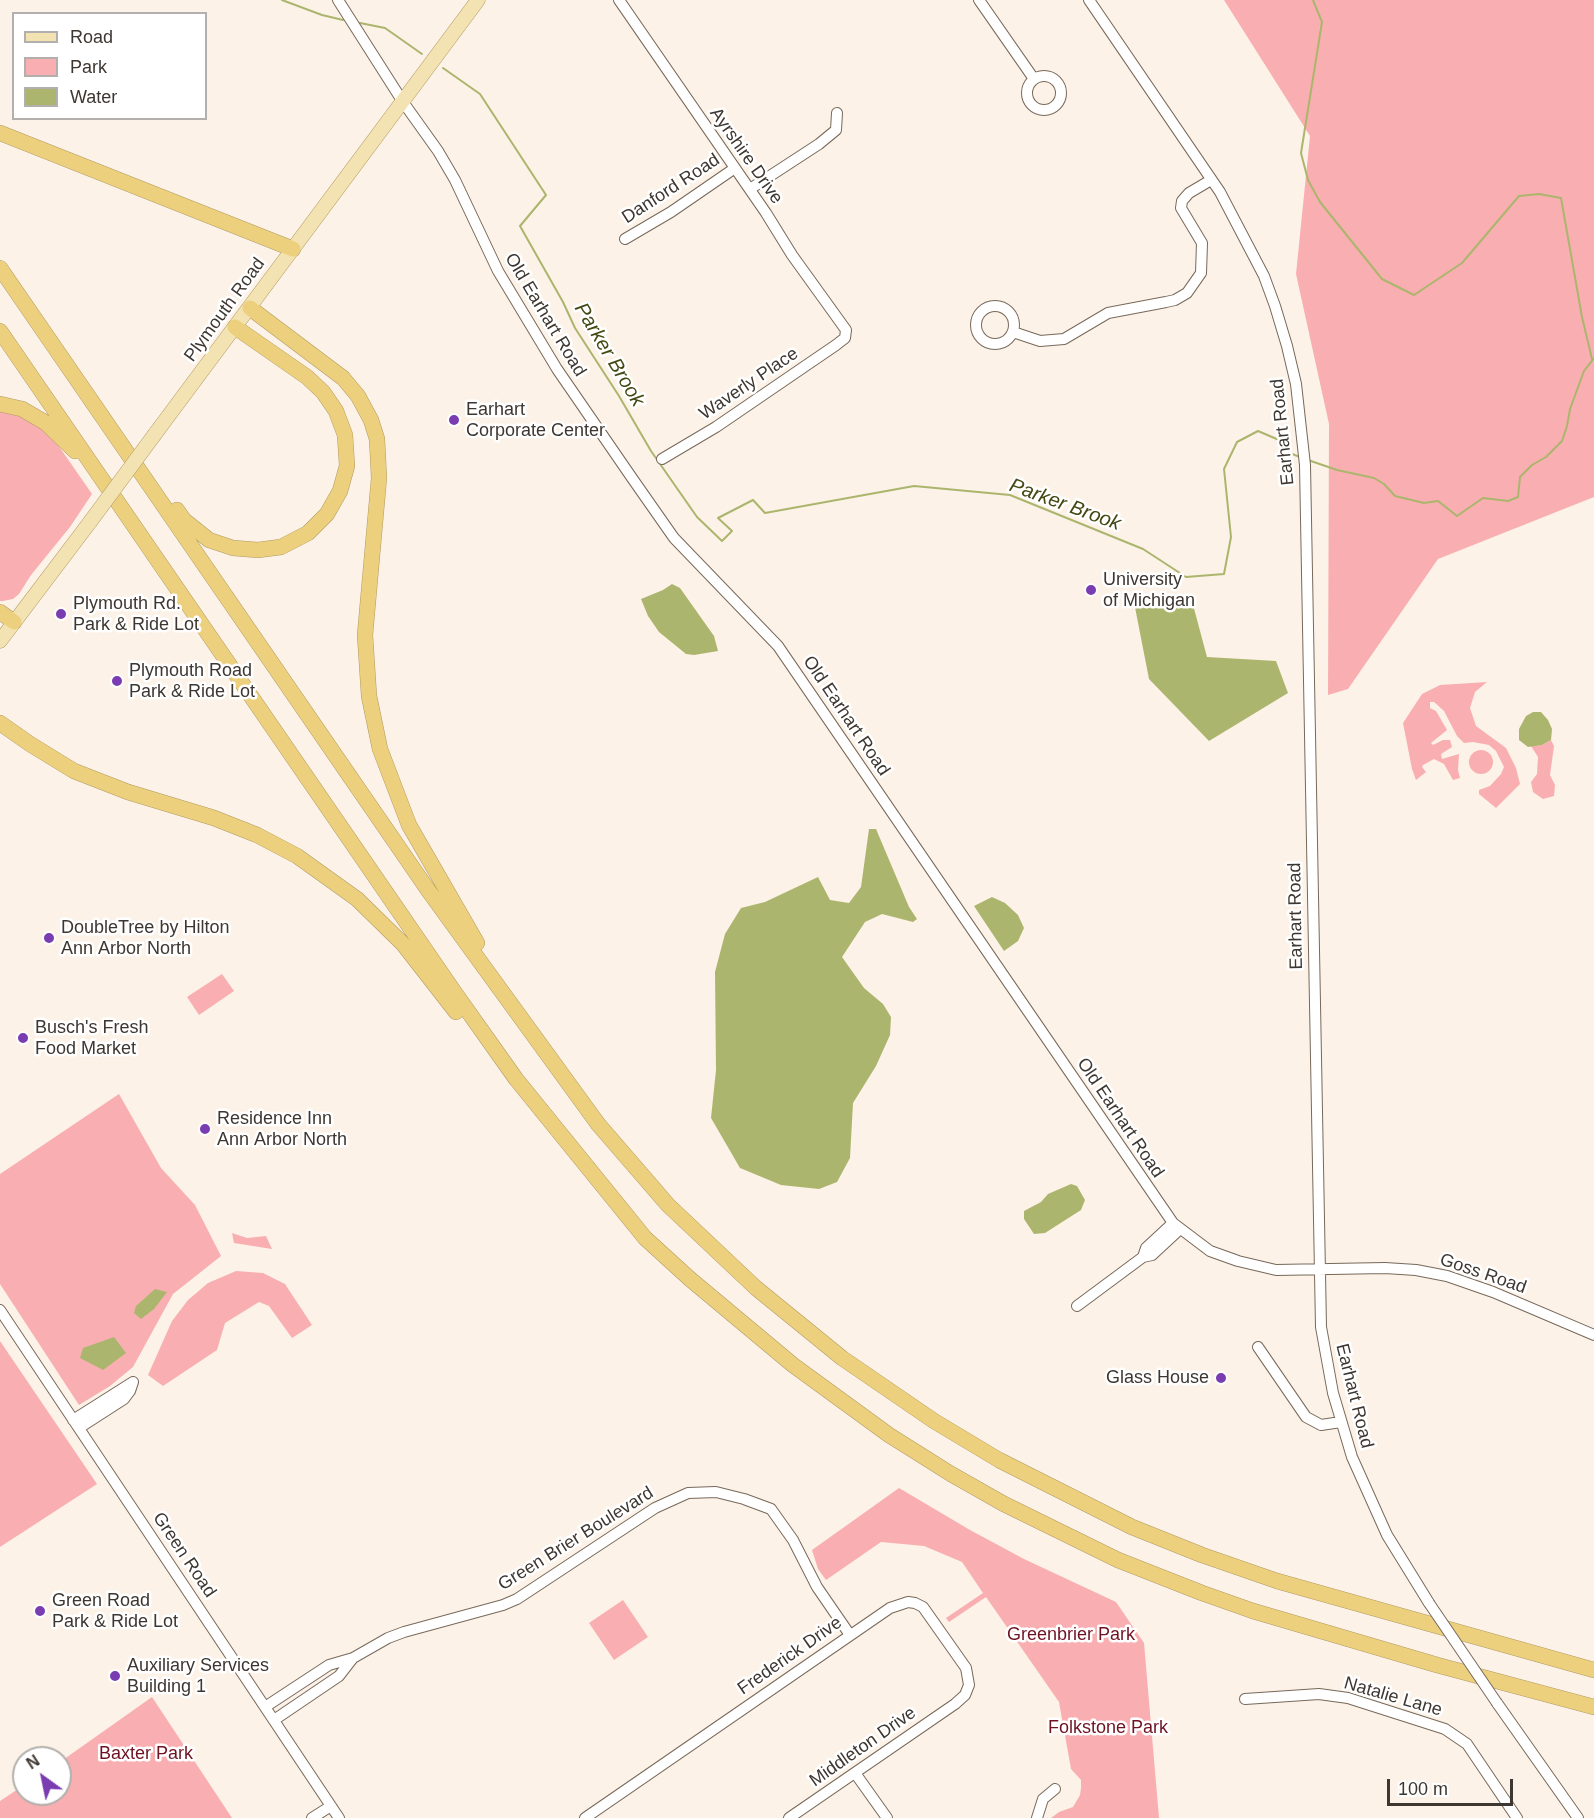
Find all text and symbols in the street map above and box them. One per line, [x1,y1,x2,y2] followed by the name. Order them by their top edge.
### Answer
[12,12,207,120] legend
[70,27,113,47] text: Road
[70,57,107,77] text: Park
[70,87,117,107] text: Water
[705,104,787,208] street label: Ayrshire Drive
[618,149,724,229] street label: Danford Road
[500,249,590,381] street label: Old Earhart Road
[180,254,270,366] street label: Plymouth Road
[569,299,649,411] water label: Parker Brook
[696,343,802,425] street label: Waverly Place
[1267,378,1299,486] street label: Earhart Road
[466,399,605,442] place label: Earhart Corporate Center
[447,413,461,427] marker: Earhart Corporate Center
[1006,474,1124,536] water label: Parker Brook
[1103,569,1195,612] place label: University of Michigan
[1084,583,1098,597] marker: University of Michigan
[73,593,199,636] place label: Plymouth Rd. Park & Ride Lot
[54,607,68,621] marker: Plymouth Rd. Park & Ride Lot
[798,652,894,780] street label: Old Earhart Road
[129,660,255,702] place label: Plymouth Road Park & Ride Lot
[110,674,124,688] marker: Plymouth Road Park & Ride Lot
[1284,862,1308,970] street label: Earhart Road
[61,917,229,960] place label: DoubleTree by Hilton Ann Arbor North
[42,931,56,945] marker: DoubleTree by Hilton Ann Arbor North
[35,1017,148,1060] place label: Busch's Fresh Food Market
[16,1031,30,1045] marker: Busch's Fresh Food Market
[1072,1054,1168,1182] street label: Old Earhart Road
[217,1108,347,1150] place label: Residence Inn Ann Arbor North
[198,1122,212,1136] marker: Residence Inn Ann Arbor North
[1437,1249,1529,1299] street label: Goss Road
[1331,1341,1377,1451] street label: Earhart Road
[1106,1367,1209,1389] place label: Glass House
[1214,1371,1228,1385] marker: Glass House
[494,1482,658,1596] street label: Green Brier Boulevard
[148,1508,220,1602] street label: Green Road
[52,1590,178,1632] place label: Green Road Park & Ride Lot
[33,1604,47,1618] marker: Green Road Park & Ride Lot
[734,1612,846,1700] street label: Frederick Drive
[1007,1624,1135,1646] park label: Greenbrier Park
[127,1655,269,1698] place label: Auxiliary Services Building 1
[108,1669,122,1683] marker: Auxiliary Services Building 1
[1341,1673,1445,1721] street label: Natalie Lane
[806,1702,920,1792] street label: Middleton Drive
[1048,1717,1168,1739] park label: Folkstone Park
[99,1743,193,1765] park label: Baxter Park
[12,1746,72,1806] north arrow
[24,1752,42,1772] text: N
[1390,1767,1516,1805] scale bar
[1398,1779,1448,1799] text: 100 m

